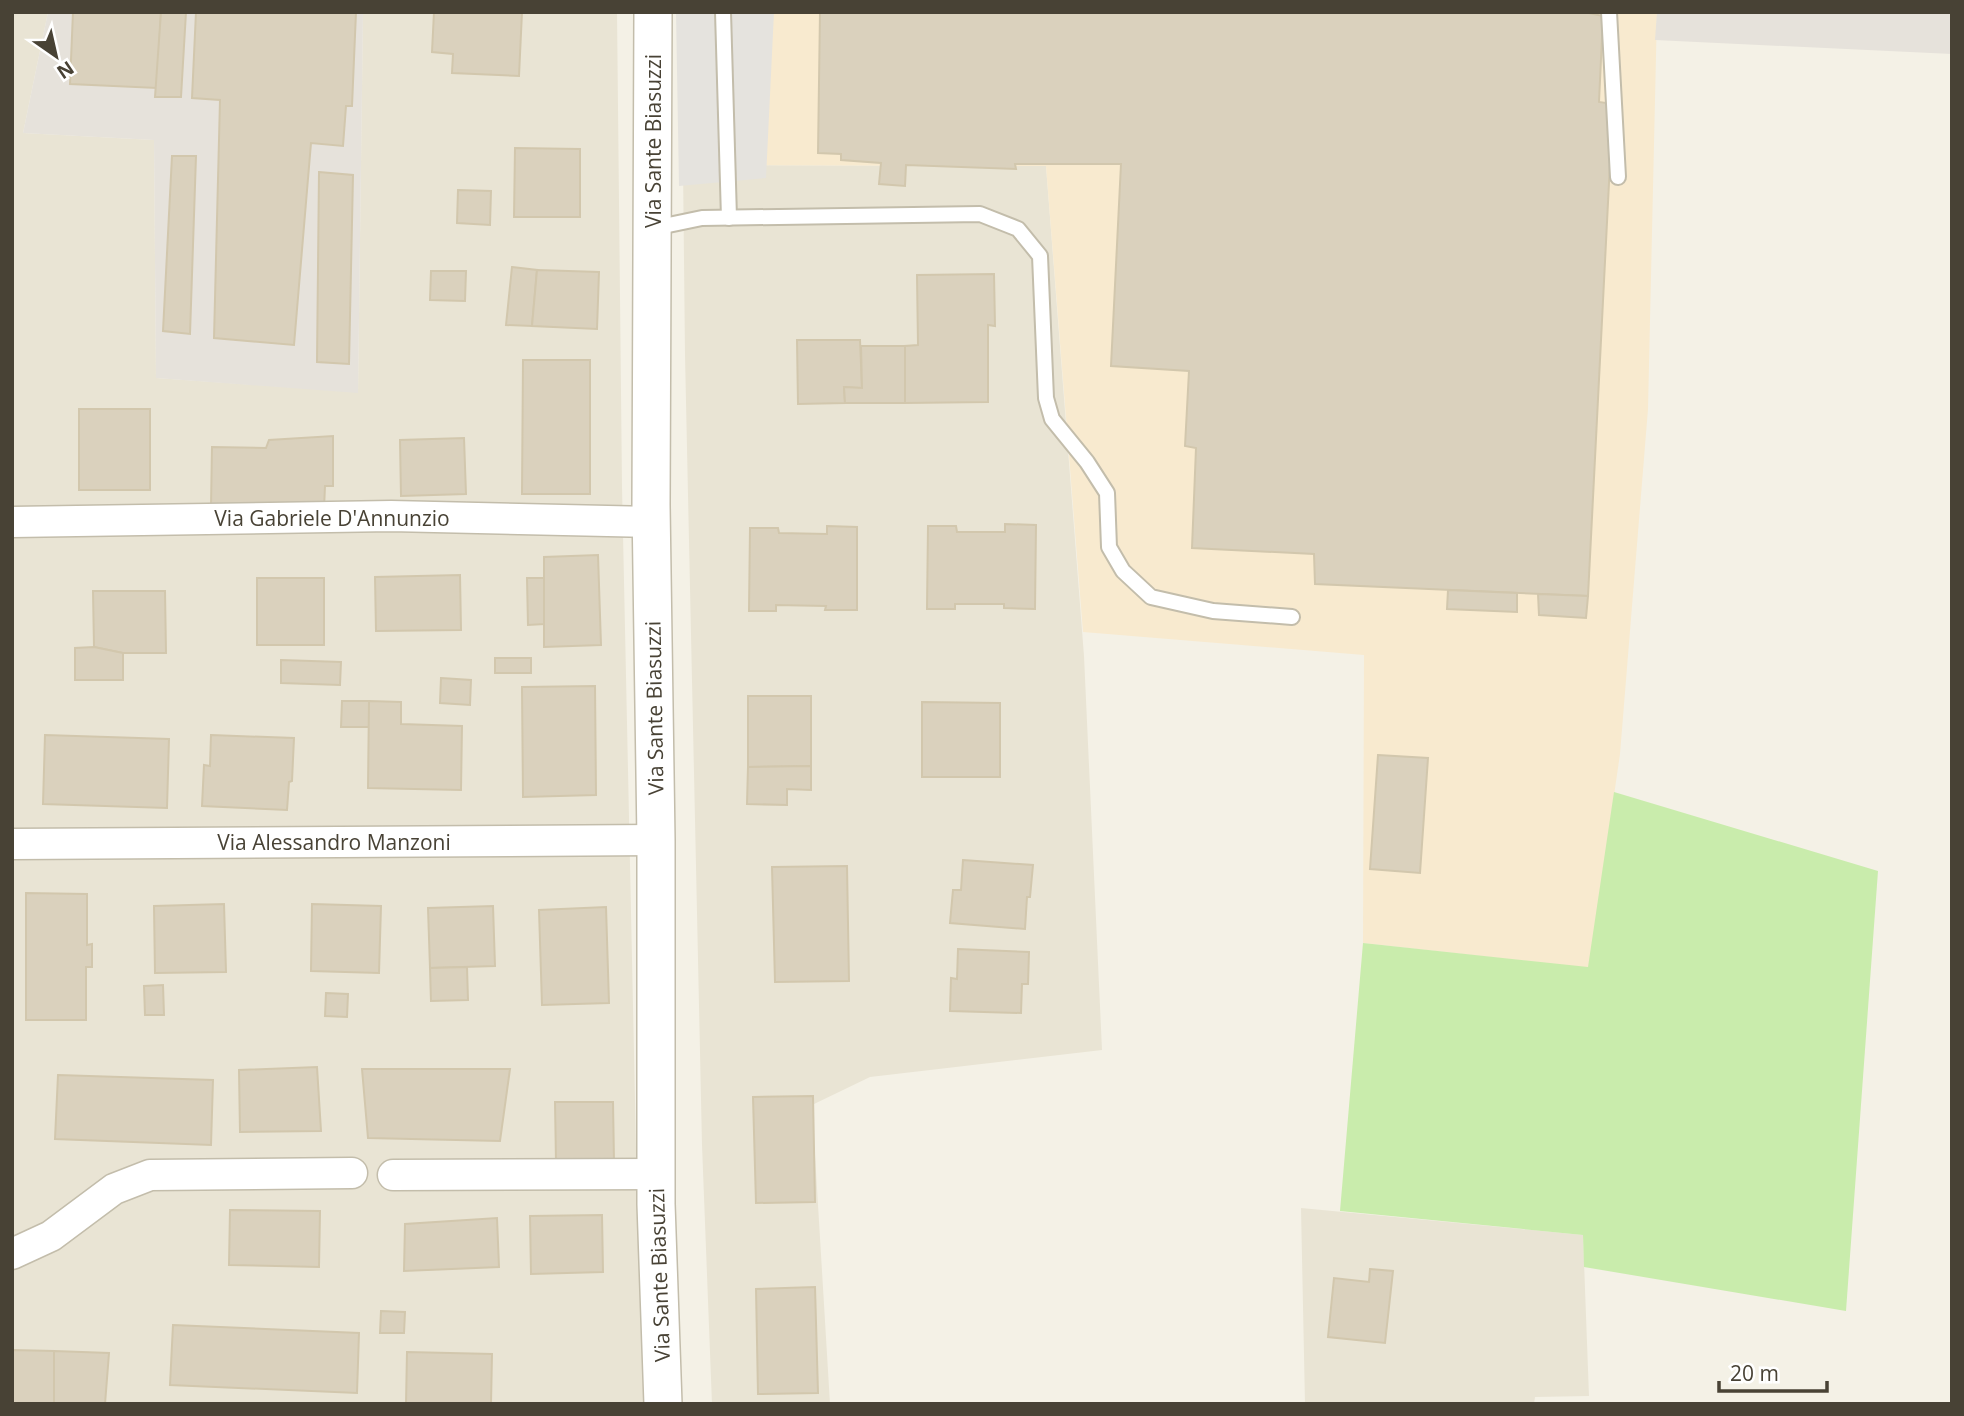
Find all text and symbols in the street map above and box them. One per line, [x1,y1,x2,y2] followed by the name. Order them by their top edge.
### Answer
[21,21,91,91] north arrow
[639,54,667,228] street label: Via Sante Biasuzzi
[52,55,79,85] text: N
[214,504,450,532] street label: Via Gabriele D'Annunzio
[638,621,670,795] street label: Via Sante Biasuzzi
[217,828,451,856] street label: Via Alessandro Manzoni
[642,1187,676,1363] street label: Via Sante Biasuzzi
[1719,1350,1828,1394] scale bar
[1730,1359,1779,1387] text: 20 m

